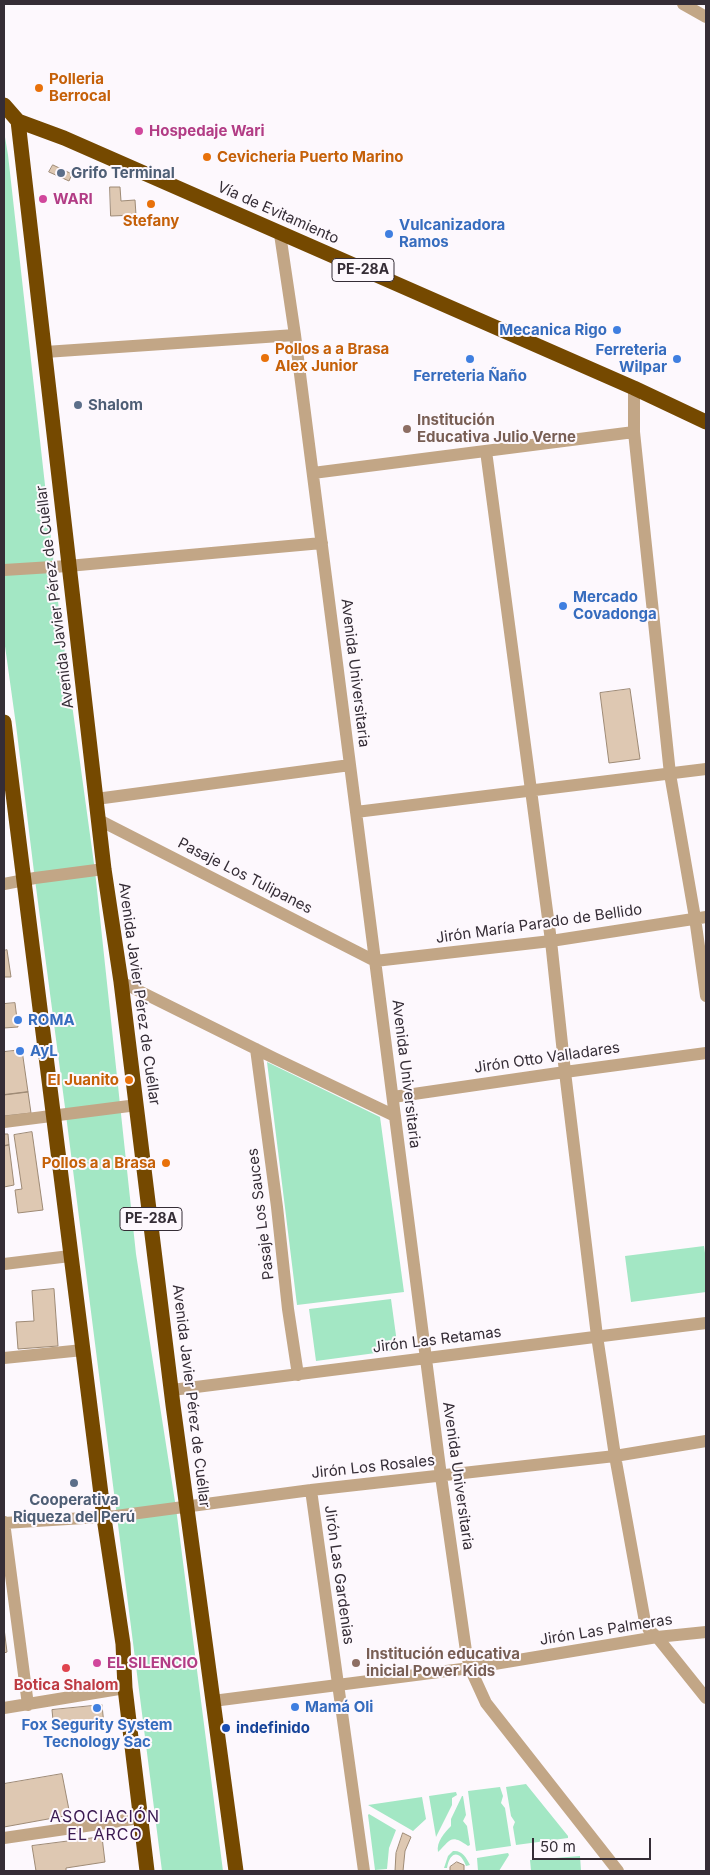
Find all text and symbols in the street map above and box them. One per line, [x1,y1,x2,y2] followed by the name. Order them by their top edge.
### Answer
[49,70,111,105] place label: Polleria Berrocal
[33,82,45,94] marker: Polleria Berrocal
[149,122,265,140] place label: Hospedaje Wari
[133,125,145,137] marker: Hospedaje Wari
[217,148,403,166] place label: Cevicheria Puerto Marino
[201,151,213,163] marker: Cevicheria Puerto Marino
[71,164,175,182] place label: Grifo Terminal
[55,167,67,179] marker: Grifo Terminal
[214,178,342,248] street label: Vía de Evitamiento
[53,190,93,208] place label: WARI
[37,193,49,205] marker: WARI
[145,198,157,210] marker: Stefany
[123,212,179,230] place label: Stefany
[399,216,505,251] place label: Vulcanizadora Ramos
[383,228,395,240] marker: Vulcanizadora Ramos
[332,258,394,282] road number: PE-28A
[499,321,607,339] place label: Mecanica Rigo
[611,324,623,336] marker: Mecanica Rigo
[275,340,389,375] place label: Pollos a a Brasa Alex Junior
[596,341,667,376] place label: Ferreteria Wilpar
[259,352,271,364] marker: Pollos a a Brasa Alex Junior
[464,353,476,365] marker: Ferreteria Ñaño
[671,353,683,365] marker: Ferreteria Wilpar
[413,367,527,385] place label: Ferreteria Ñaño
[88,396,143,414] place label: Shalom
[72,399,84,411] marker: Shalom
[417,411,576,446] place label: Institución Educativa Julio Verne
[401,423,413,435] marker: Institución Educativa Julio Verne
[32,484,78,710] street label: Avenida Javier Pérez de Cuéllar
[573,588,657,623] place label: Mercado Covadonga
[337,598,373,748] street label: Avenida Universitaria
[557,600,569,612] marker: Mercado Covadonga
[175,834,315,918] street label: Pasaje Los Tulipanes
[114,881,164,1107] street label: Avenida Javier Pérez de Cuéllar
[435,901,643,947] street label: Jirón María Parado de Bellido
[388,999,424,1149] street label: Avenida Universitaria
[28,1011,75,1029] place label: ROMA
[12,1014,24,1026] marker: ROMA
[473,1039,621,1077] street label: Jirón Otto Valladares
[30,1042,58,1060] place label: AyL
[14,1045,26,1057] marker: AyL
[48,1071,119,1089] place label: El Juanito
[123,1074,135,1086] marker: El Juanito
[244,1147,278,1281] street label: Pasaje Los Sauces
[42,1154,156,1172] place label: Pollos a a Brasa
[160,1157,172,1169] marker: Pollos a a Brasa
[120,1208,182,1230] road number: PE-28A
[168,1283,214,1509] street label: Avenida Javier Pérez de Cuéllar
[372,1323,502,1357] street label: Jirón Las Retamas
[439,1401,477,1551] street label: Avenida Universitaria
[310,1452,436,1482] street label: Jirón Los Rosales
[68,1477,80,1489] marker: Cooperativa Riqueza del Perú
[13,1491,135,1526] place label: Cooperativa Riqueza del Perú
[320,1504,358,1646] street label: Jirón Las Gardenias
[538,1611,674,1649] street label: Jirón Las Palmeras
[366,1645,520,1680] place label: Institución educativa inicial Power Kids
[107,1654,198,1672] place label: EL SILENCIO
[91,1657,103,1669] marker: EL SILENCIO
[350,1657,362,1669] marker: Institución educativa inicial Power Kids
[60,1662,72,1674] marker: Botica Shalom
[14,1676,118,1694] place label: Botica Shalom
[305,1698,373,1716] place label: Mamá Oli
[289,1701,301,1713] marker: Mamá Oli
[91,1702,103,1714] marker: Fox Segurity System Tecnology Sac
[21,1716,173,1751] place label: Fox Segurity System Tecnology Sac
[236,1719,310,1737] place label: indefinido
[220,1722,232,1734] marker: indefinido
[49,1807,161,1845] district label: ASOCIACIÓN EL ARCO
[535,1828,654,1860] scale bar
[540,1837,576,1856] text: 50 m

